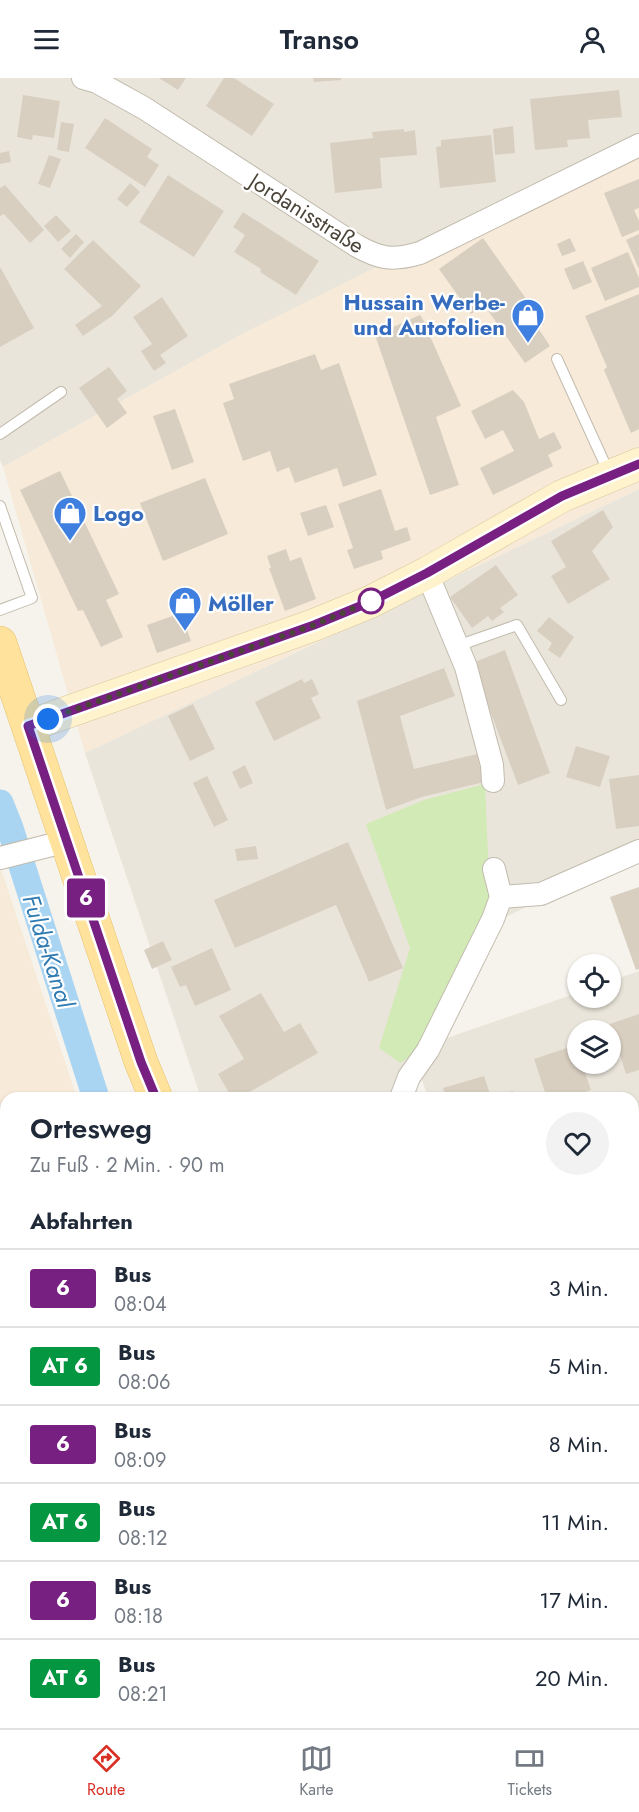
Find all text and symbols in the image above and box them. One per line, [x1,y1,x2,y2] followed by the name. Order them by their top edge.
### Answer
[280,20,359,59] text: Transo
[30,23,63,56] icon: menu
[576,23,609,56] icon: person
[241,163,371,261] street label: Jordanisstraße
[343,286,505,343] place label: Hussain Werbe- und Autofolien
[510,297,546,344] shop icon: Hussain Werbe- und Autofolien
[52,495,88,542] shop icon: Logo
[93,497,144,529] place label: Logo
[167,585,203,632] shop icon: Möller
[208,587,274,619] place label: Möller
[358,588,384,614] unlabelled marker
[33,704,63,734] your location
[66,878,106,918] line badge: 6
[79,883,93,913] text: 6
[14,890,84,1014] water label: Fulda-Kanal
[567,954,621,1074] map controls
[567,954,621,1008] button: locate
[567,1020,621,1074] button: layers
[30,1108,152,1149] text: Ortesweg
[546,1112,609,1175] button: heart
[30,1151,225,1180] text: Zu Fuß · 2 Min. · 90 m
[30,1205,133,1237] text: Abfahrten
[114,1258,151,1290] text: Bus
[549,1272,609,1304] text: 3 Min.
[56,1273,70,1303] text: 6
[114,1290,167,1319] text: 08:04
[118,1336,155,1368] text: Bus
[548,1350,609,1382] text: 5 Min.
[42,1351,88,1381] text: AT 6
[118,1368,171,1397] text: 08:06
[114,1414,151,1446] text: Bus
[549,1428,609,1460] text: 8 Min.
[56,1429,70,1459] text: 6
[114,1446,166,1475] text: 08:09
[118,1492,155,1524] text: Bus
[541,1506,609,1538] text: 11 Min.
[42,1507,88,1537] text: AT 6
[118,1524,167,1553] text: 08:12
[114,1570,151,1602] text: Bus
[539,1584,609,1616] text: 17 Min.
[56,1585,70,1615] text: 6
[114,1602,163,1631] text: 08:18
[118,1648,155,1680] text: Bus
[535,1662,609,1694] text: 20 Min.
[42,1663,88,1693] text: AT 6
[118,1680,167,1709] text: 08:21
[87,1742,125,1801] tab: Route
[299,1742,333,1801] tab: Karte
[507,1742,552,1801] tab: Tickets

